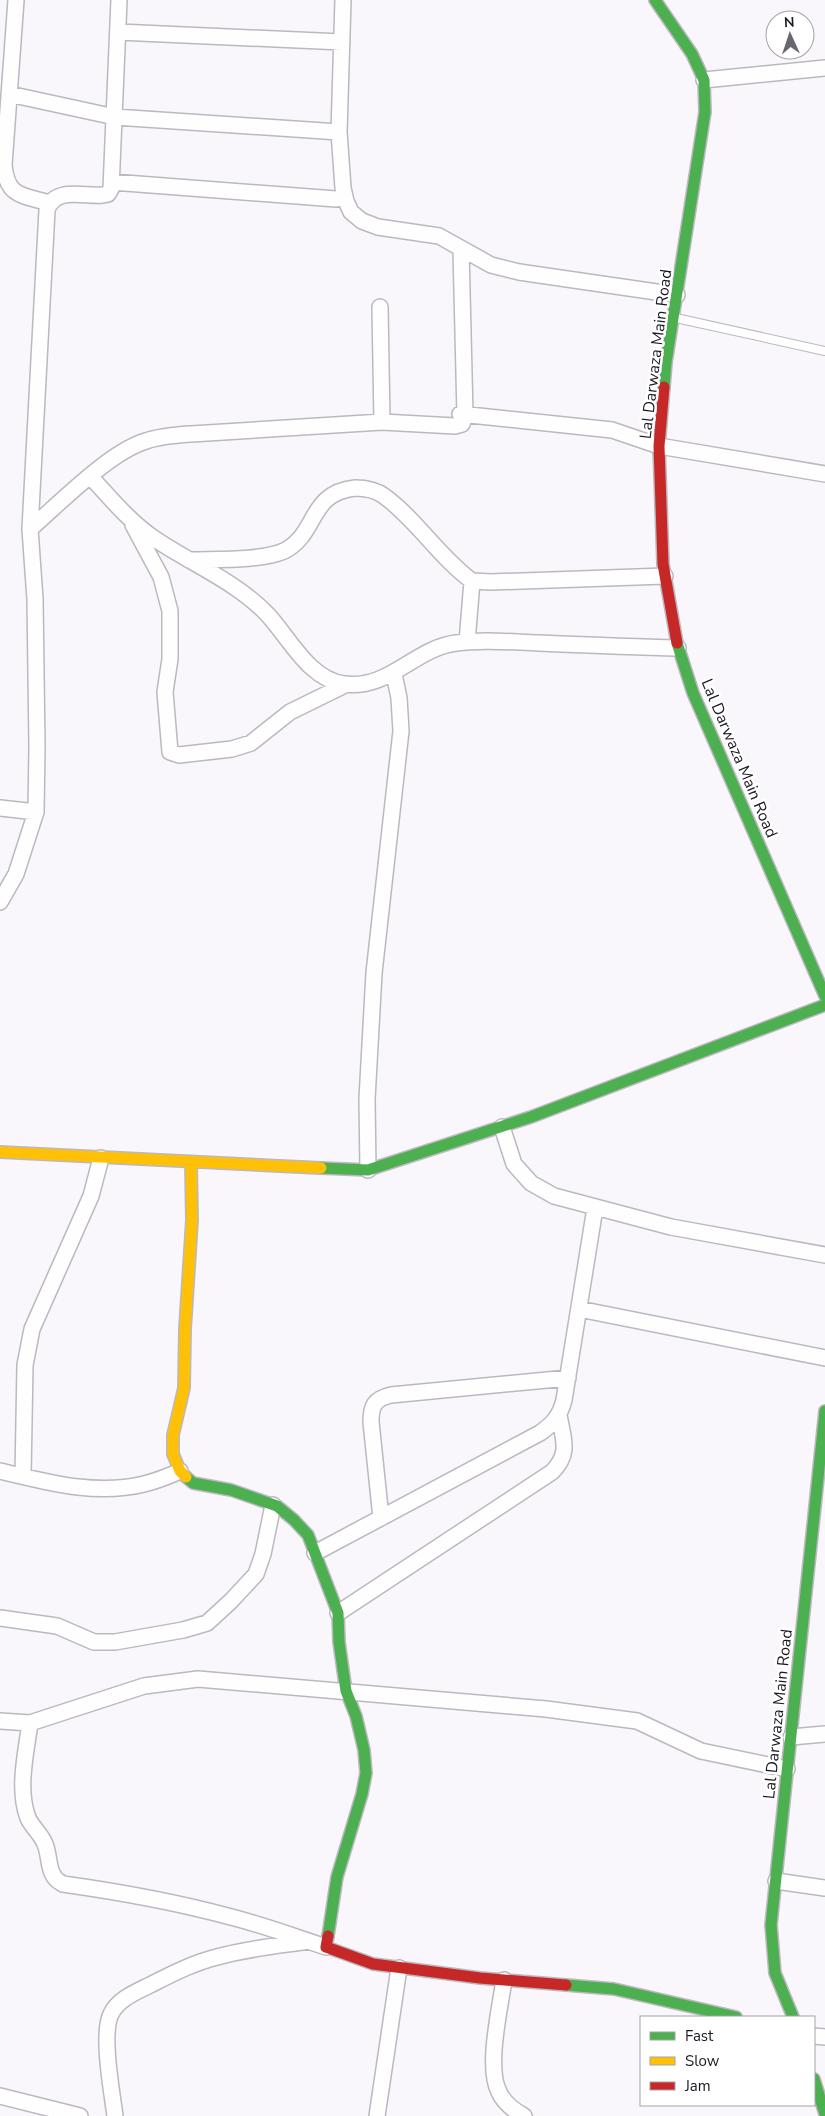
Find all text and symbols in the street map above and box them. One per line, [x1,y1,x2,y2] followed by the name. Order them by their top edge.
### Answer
[765,10,815,60] north arrow
[784,13,795,32] text: N
[635,268,677,440] street label: Lal Darwaza Main Road
[696,676,783,841] street label: Lal Darwaza Main Road
[758,1628,798,1800] street label: Lal Darwaza Main Road
[640,2016,815,2106] legend
[685,2026,714,2046] text: Fast
[685,2051,720,2071] text: Slow
[684,2076,711,2096] text: Jam

